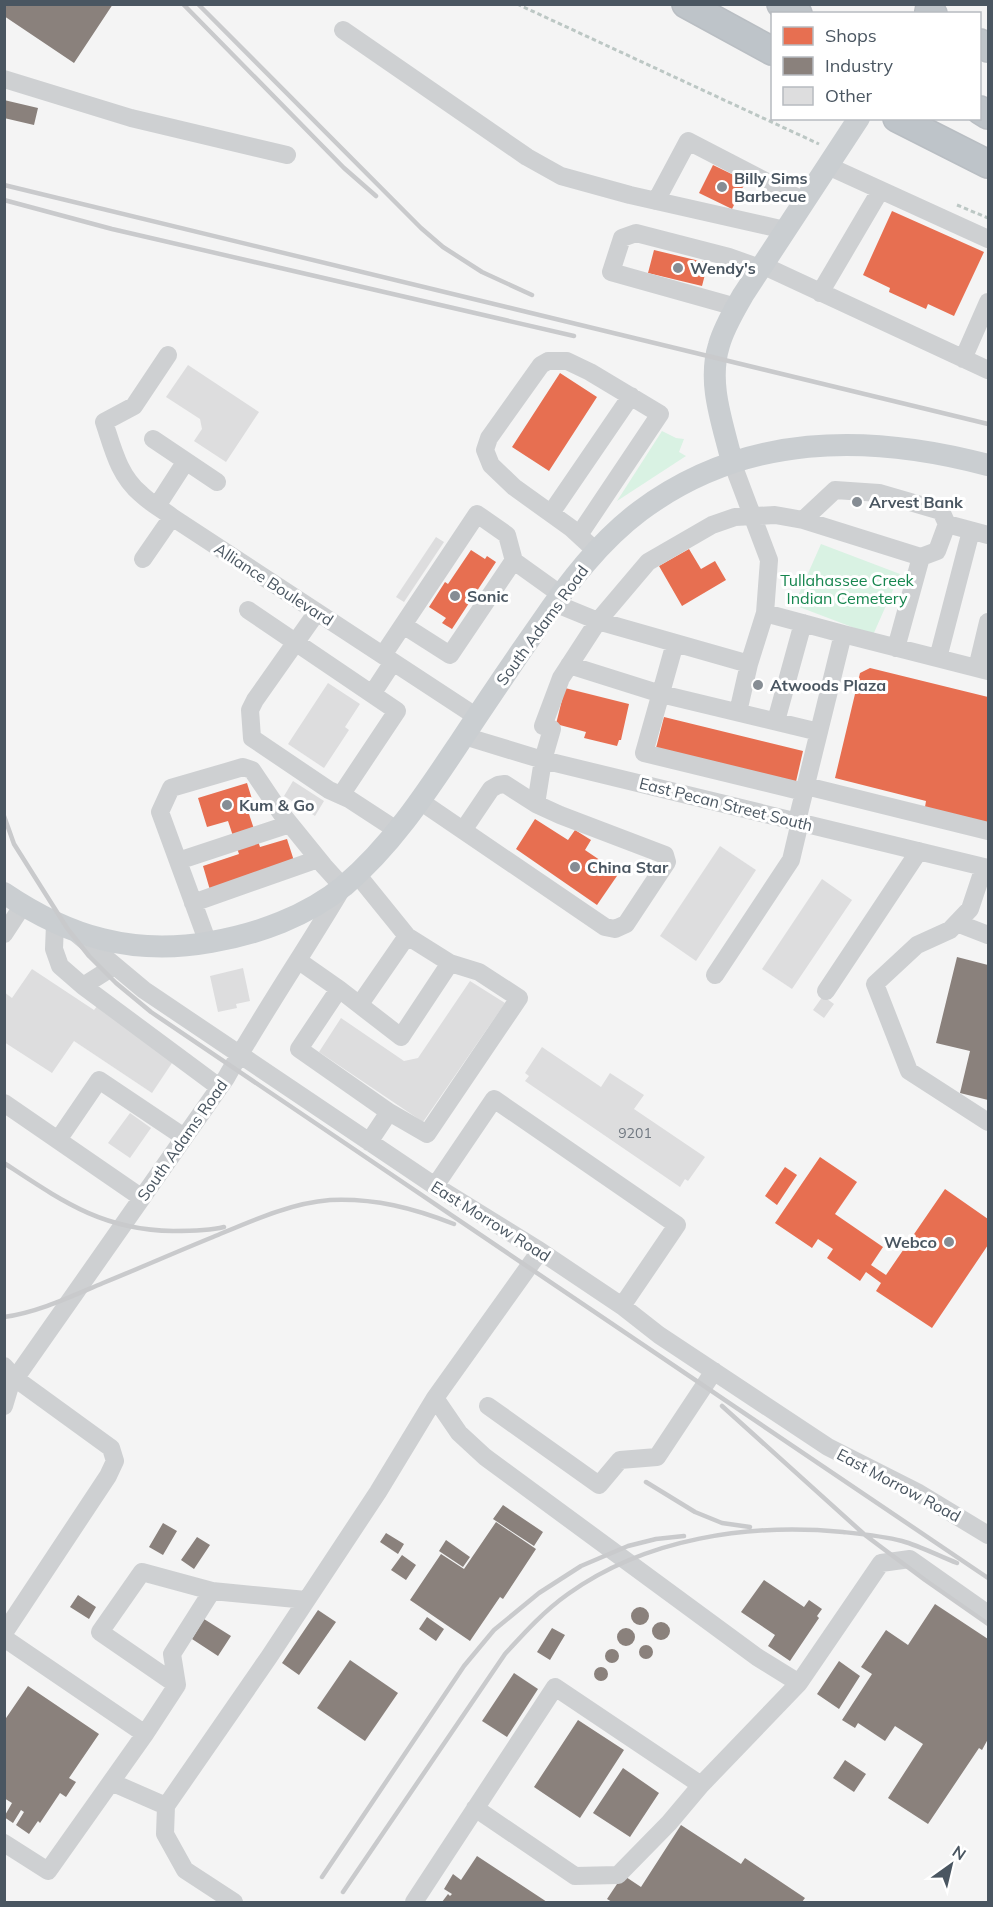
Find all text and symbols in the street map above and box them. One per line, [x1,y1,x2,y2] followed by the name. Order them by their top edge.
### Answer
[771,12,981,120] legend
[825,24,877,47] text: Shops
[825,54,894,77] text: Industry
[825,84,873,107] text: Other
[734,168,808,206] place label: Billy Sims Barbecue
[715,180,729,194] marker: Billy Sims Barbecue
[690,258,756,278] place label: Wendy's
[671,261,685,275] marker: Wendy's
[869,492,964,512] place label: Arvest Bank
[850,495,864,509] marker: Arvest Bank
[211,538,337,630] street label: Alliance Boulevard
[492,561,592,689] street label: South Adams Road
[780,570,915,608] park label: Tullahassee Creek Indian Cemetery
[467,586,509,606] place label: Sonic
[448,589,462,603] marker: Sonic
[770,675,886,695] place label: Atwoods Plaza
[751,678,765,692] marker: Atwoods Plaza
[637,773,815,835] street label: East Pecan Street South
[239,795,315,815] place label: Kum & Go
[220,798,234,812] marker: Kum & Go
[587,857,669,877] place label: China Star
[568,860,582,874] marker: China Star
[133,1075,231,1205] street label: South Adams Road
[618,1124,652,1142] house number: 9201
[428,1176,554,1266] street label: East Morrow Road
[884,1232,937,1252] place label: Webco
[942,1235,956,1249] marker: Webco
[834,1444,964,1526] street label: East Morrow Road
[921,1835,981,1895] north arrow
[949,1841,970,1864] text: N

